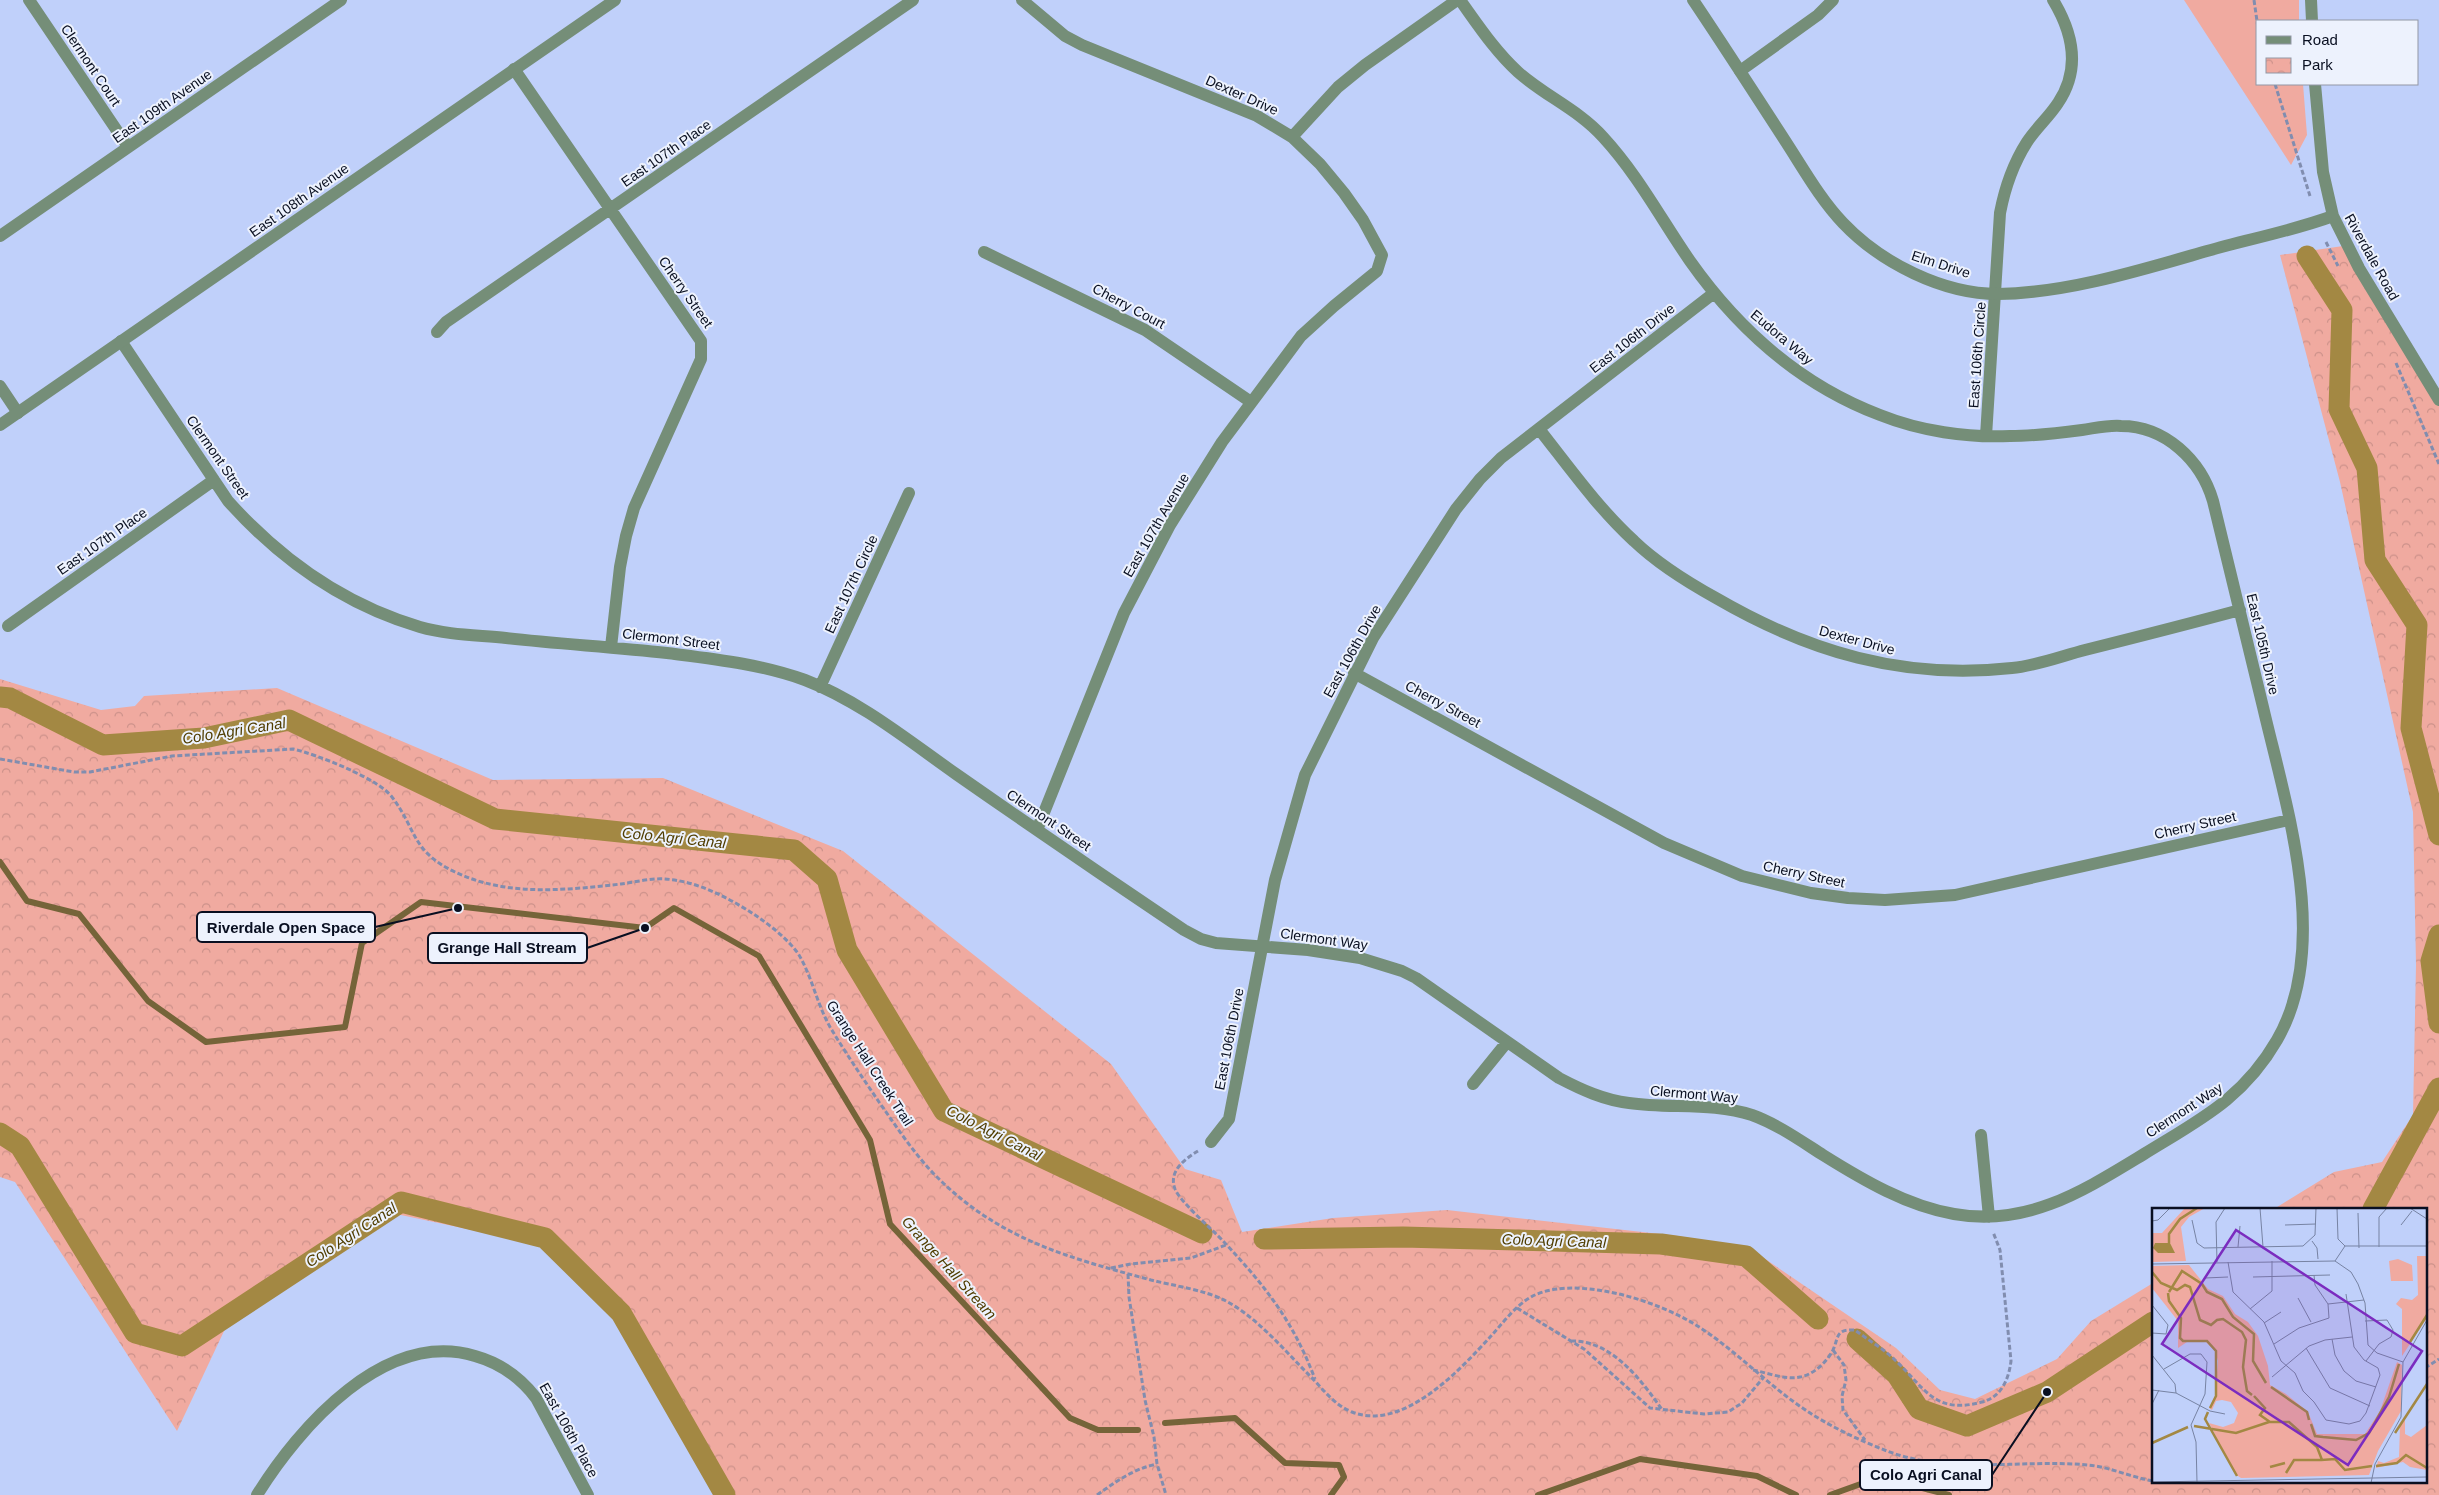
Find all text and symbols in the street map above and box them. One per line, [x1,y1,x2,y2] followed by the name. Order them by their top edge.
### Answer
[2256,20,2419,85] legend
[58,21,124,109] street label: Clermont Court
[2302,31,2338,48] text: Road
[2302,56,2333,73] text: Park
[109,66,215,146] street label: East 109th Avenue
[1203,72,1281,118] street label: Dexter Drive
[618,116,714,190] street label: East 107th Place
[246,160,352,240] street label: East 108th Avenue
[2342,211,2402,303] street label: Riverdale Road
[1910,247,1973,281] street label: Elm Drive
[656,253,716,331] street label: Cherry Street
[1090,280,1168,332] street label: Cherry Court
[1586,300,1678,376] street label: East 106th Drive
[1965,301,1989,409] street label: East 106th Circle
[1748,306,1816,368] street label: Eudora Way
[183,412,253,502] street label: Clermont Street
[1120,470,1192,580] street label: East 107th Avenue
[54,504,150,578] street label: East 107th Place
[821,532,881,636] street label: East 107th Circle
[2244,592,2282,696] street label: East 105th Drive
[1320,602,1384,700] street label: East 106th Drive
[1817,622,1897,658] street label: Dexter Drive
[621,625,721,653] street label: Clermont Street
[1402,677,1484,731] street label: Cherry Street
[181,714,288,747] water label: Colo Agri Canal
[1004,786,1094,854] street label: Clermont Street
[2153,808,2237,842] street label: Cherry Street
[621,824,728,851] water label: Colo Agri Canal
[1762,858,1846,891] street label: Cherry Street
[197,912,375,942] callout: Riverdale Open Space
[207,919,365,936] text: Riverdale Open Space
[1279,925,1369,953] street label: Clermont Way
[428,933,587,963] callout: Grange Hall Stream
[437,939,577,956] text: Grange Hall Stream
[1211,986,1247,1091] street label: East 106th Drive
[823,997,917,1129] street label: Grange Hall Creek Trail
[2143,1079,2225,1141] street label: Clermont Way
[1649,1082,1739,1106] street label: Clermont Way
[944,1101,1045,1164] water label: Colo Agri Canal
[302,1199,400,1270] water label: Colo Agri Canal
[2152,1208,2426,1482] inset map
[899,1213,1000,1323] water label: Grange Hall Stream
[1502,1230,1607,1251] water label: Colo Agri Canal
[536,1380,602,1480] street label: East 106th Place
[1860,1460,1992,1490] callout: Colo Agri Canal
[1870,1466,1982,1483] text: Colo Agri Canal

